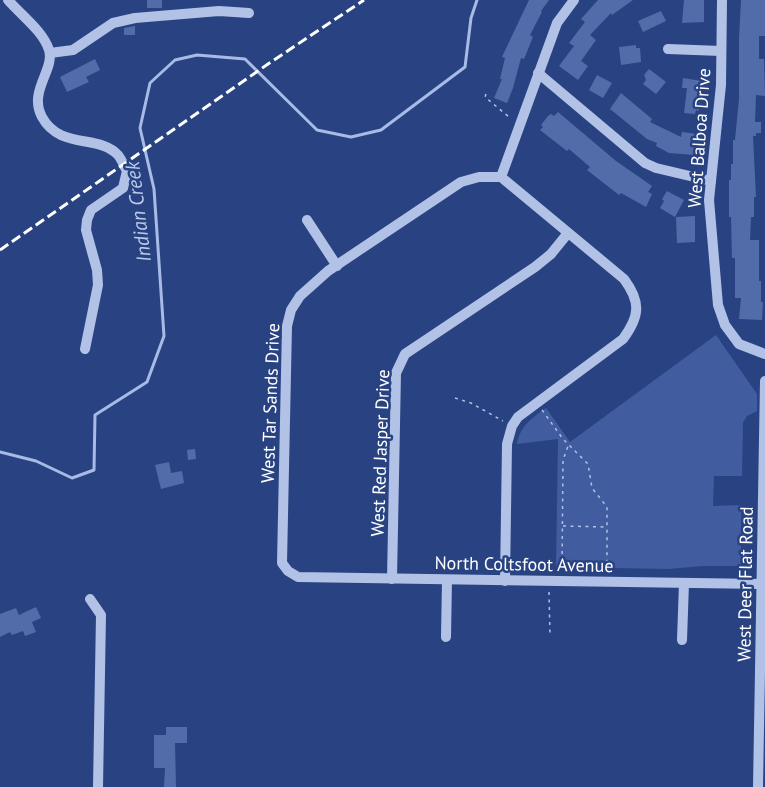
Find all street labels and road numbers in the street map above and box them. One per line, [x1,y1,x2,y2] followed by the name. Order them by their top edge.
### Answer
[683,67,715,209] street label: West Balboa Drive
[256,323,284,483] street label: West Tar Sands Drive
[366,369,394,537] street label: West Red Jasper Drive
[732,506,758,662] street label: West Deer Flat Road
[434,551,614,577] street label: North Coltsfoot Avenue

